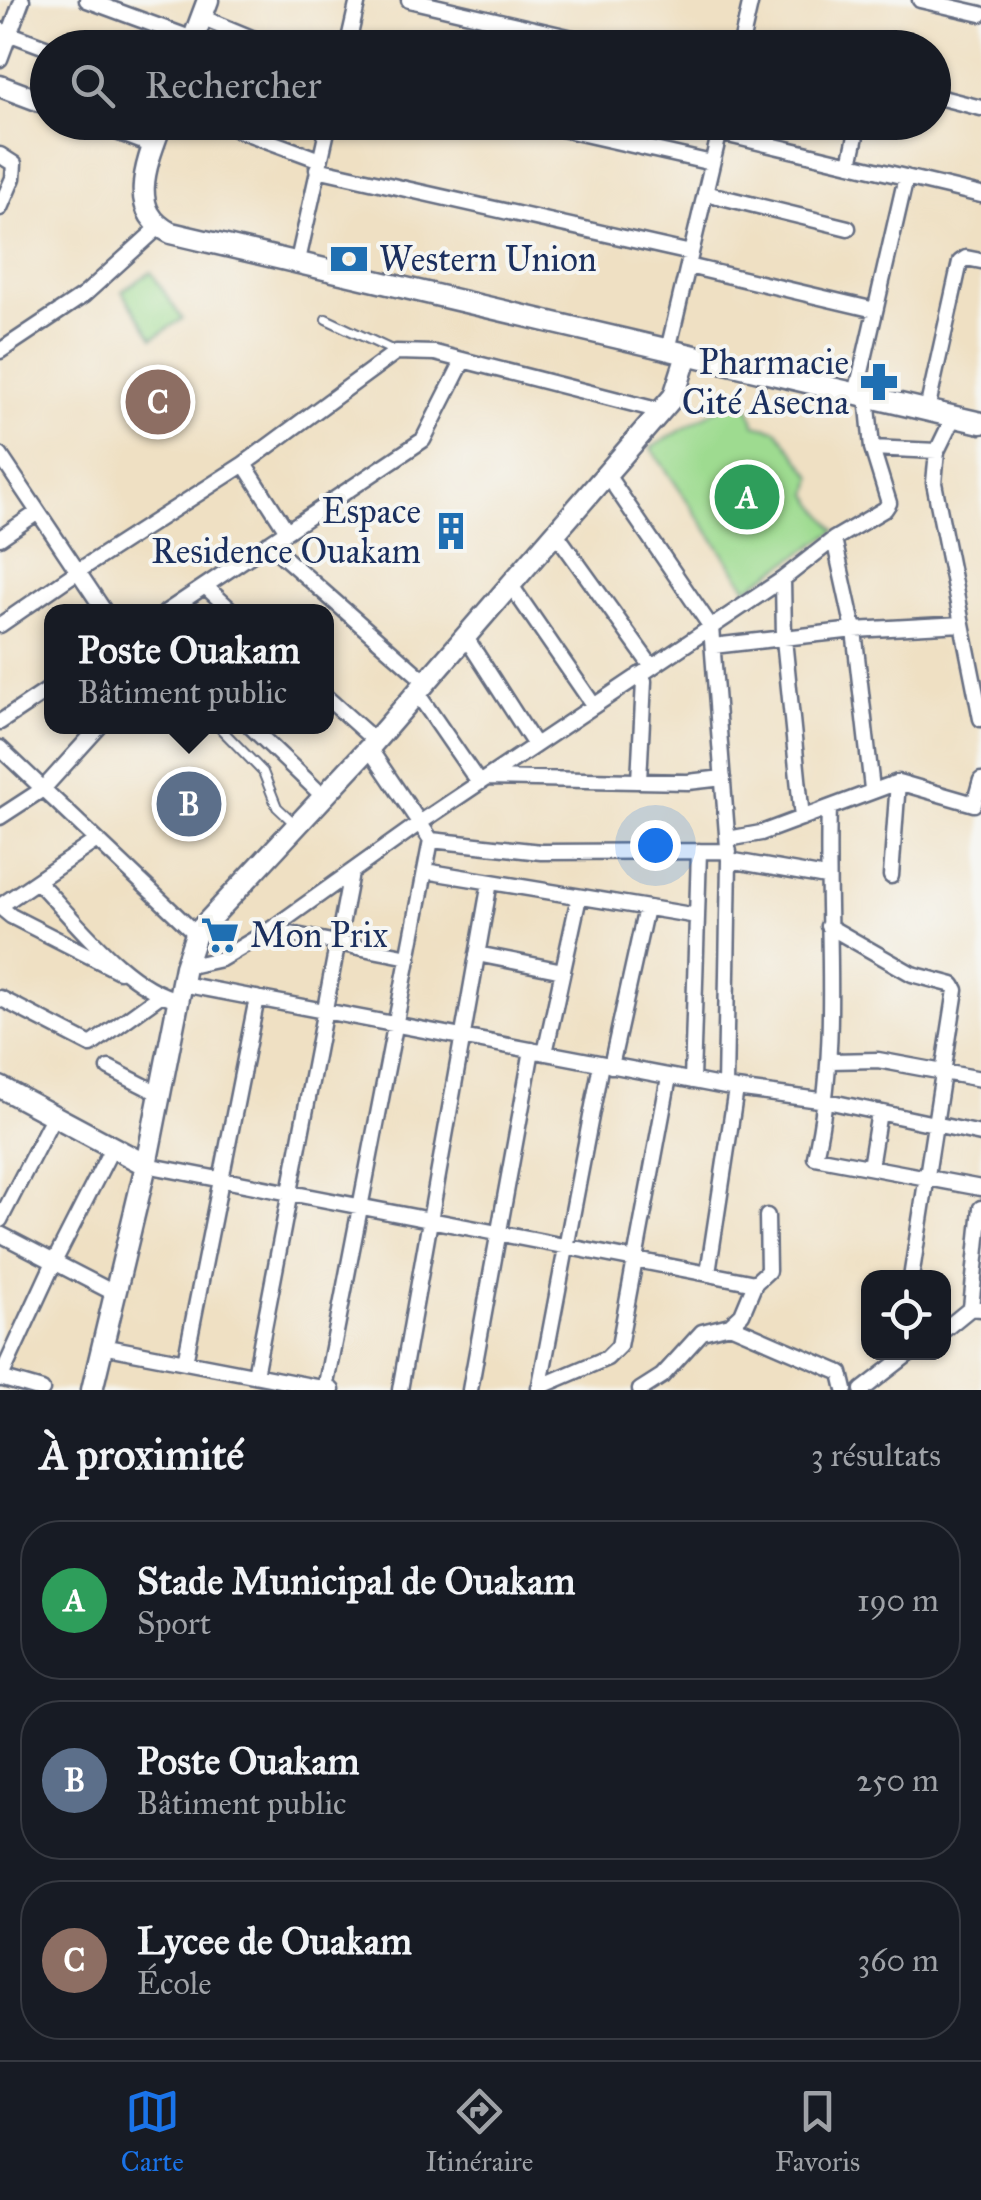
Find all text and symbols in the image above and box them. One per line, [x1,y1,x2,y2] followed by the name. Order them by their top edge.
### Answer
[30,30,951,140] search box
[65,58,120,113] icon: search
[145,62,321,108] text: Rechercher
[328,238,370,280] bank icon: Western Union
[379,238,597,281] place label: Western Union
[682,341,849,424] place label: Pharmacie Cité Asecna
[858,361,900,403] pharmacy icon: Pharmacie Cité Asecna
[126,364,190,440] pin: C
[714,460,780,534] pin: A
[151,490,421,573] place label: Espace Residence Ouakam
[430,510,472,552] building icon: Espace Residence Ouakam
[44,604,334,734] popup
[78,627,300,673] text: Poste Ouakam
[78,673,287,712] text: Bâtiment public
[156,766,222,842] pin: B
[630,820,681,871] your location
[199,914,241,956] supermarket icon: Mon Prix
[250,914,389,957] place label: Mon Prix
[861,1270,951,1360] map controls
[861,1270,951,1360] button: locate
[40,1429,244,1481] text: À proximité
[811,1436,941,1475] text: 3 résultats
[137,1558,575,1604] text: Stade Municipal de Ouakam
[64,1581,85,1620] text: A
[857,1581,939,1620] text: 190 m
[137,1604,211,1643] text: Sport
[137,1738,360,1784] text: Poste Ouakam
[64,1761,85,1800] text: B
[856,1761,939,1800] text: 250 m
[137,1784,347,1823] text: Bâtiment public
[137,1918,412,1964] text: Lycee de Ouakam
[64,1941,85,1980] text: C
[857,1941,939,1980] text: 360 m
[137,1964,212,2003] text: École
[121,2084,184,2179] tab: Carte
[426,2084,533,2179] tab: Itinéraire
[775,2084,860,2179] tab: Favoris

